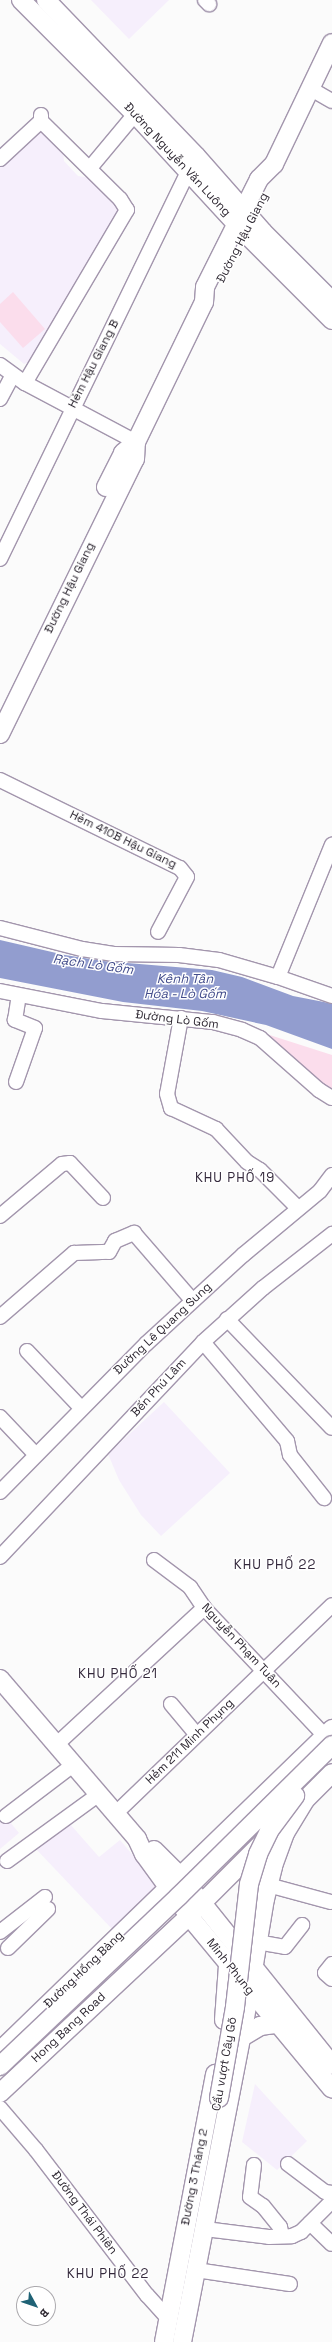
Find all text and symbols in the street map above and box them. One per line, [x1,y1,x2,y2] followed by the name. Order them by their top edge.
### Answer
[121,100,233,220] street label: Đường Nguyễn Văn Luông
[214,191,272,285] street label: Đường Hậu Giang
[66,317,122,411] street label: Hẻm Hậu Giang B
[42,540,98,636] street label: Đường Hậu Giang
[67,808,179,872] street label: Hẻm 410B Hậu Giang
[52,952,134,978] water label: Rạch Lò Gốm
[144,972,226,1003] water label: Kênh Tân Hóa - Lò Gốm
[134,1008,220,1032] street label: Đường Lò Gốm
[195,1170,275,1186] district label: KHU PHỐ 19
[111,1280,215,1378] street label: Đường Lê Quang Sung
[128,1356,190,1420] street label: Bến Phú Lâm
[234,1557,316,1573] district label: KHU PHỐ 22
[198,1601,284,1691] street label: Nguyễn Phạm Tuân
[78,1666,158,1682] district label: KHU PHỐ 21
[143,1696,237,1788] street label: Hẻm 211 Minh Phụng
[41,1928,127,2012] street label: Đường Hồng Bàng
[203,1936,257,1998] street label: Minh Phụng
[29,1990,109,2066] street label: Hong Bang Road
[210,2016,240,2112] street label: Cầu vượt Cây Gõ
[179,2127,211,2227] street label: Đường 3 Tháng 2
[48,2169,120,2257] street label: Đường Thái Phiên
[67,2266,149,2282] district label: KHU PHỐ 22
[16,2286,56,2326] north arrow
[37,2306,52,2320] text: B

